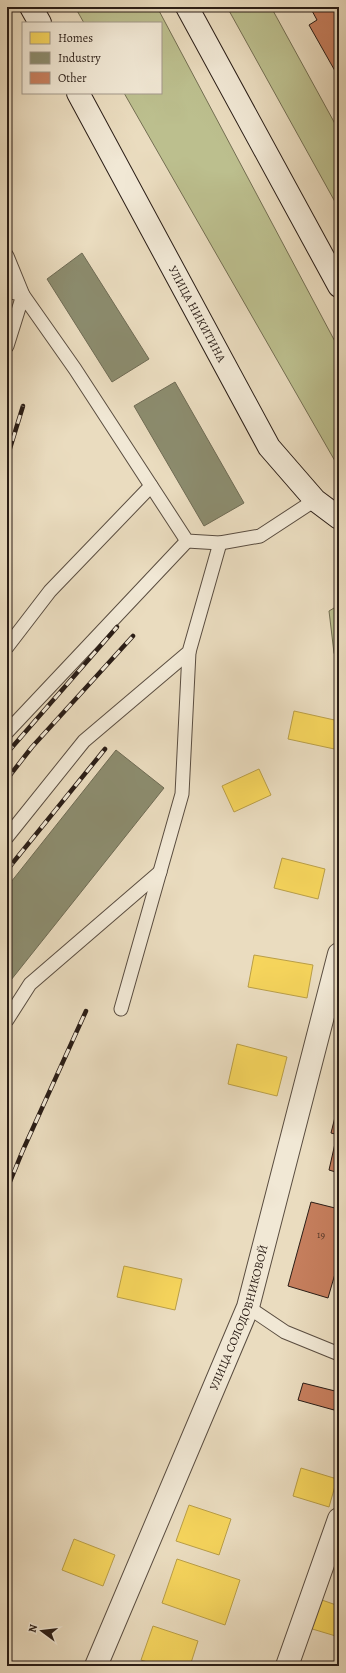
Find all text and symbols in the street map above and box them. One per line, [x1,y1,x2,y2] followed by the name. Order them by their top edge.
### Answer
[22,22,162,94] legend
[58,30,93,46] text: Homes
[58,50,101,66] text: Industry
[58,70,87,86] text: Other
[165,263,230,366] street label: УЛИЦА НИКИТИНА
[317,1228,325,1241] house number: 19
[206,1243,272,1393] street label: УЛИЦА СОЛОДОВНИКОВОЙ
[22,1611,62,1651] north arrow
[25,1623,41,1634] text: N

